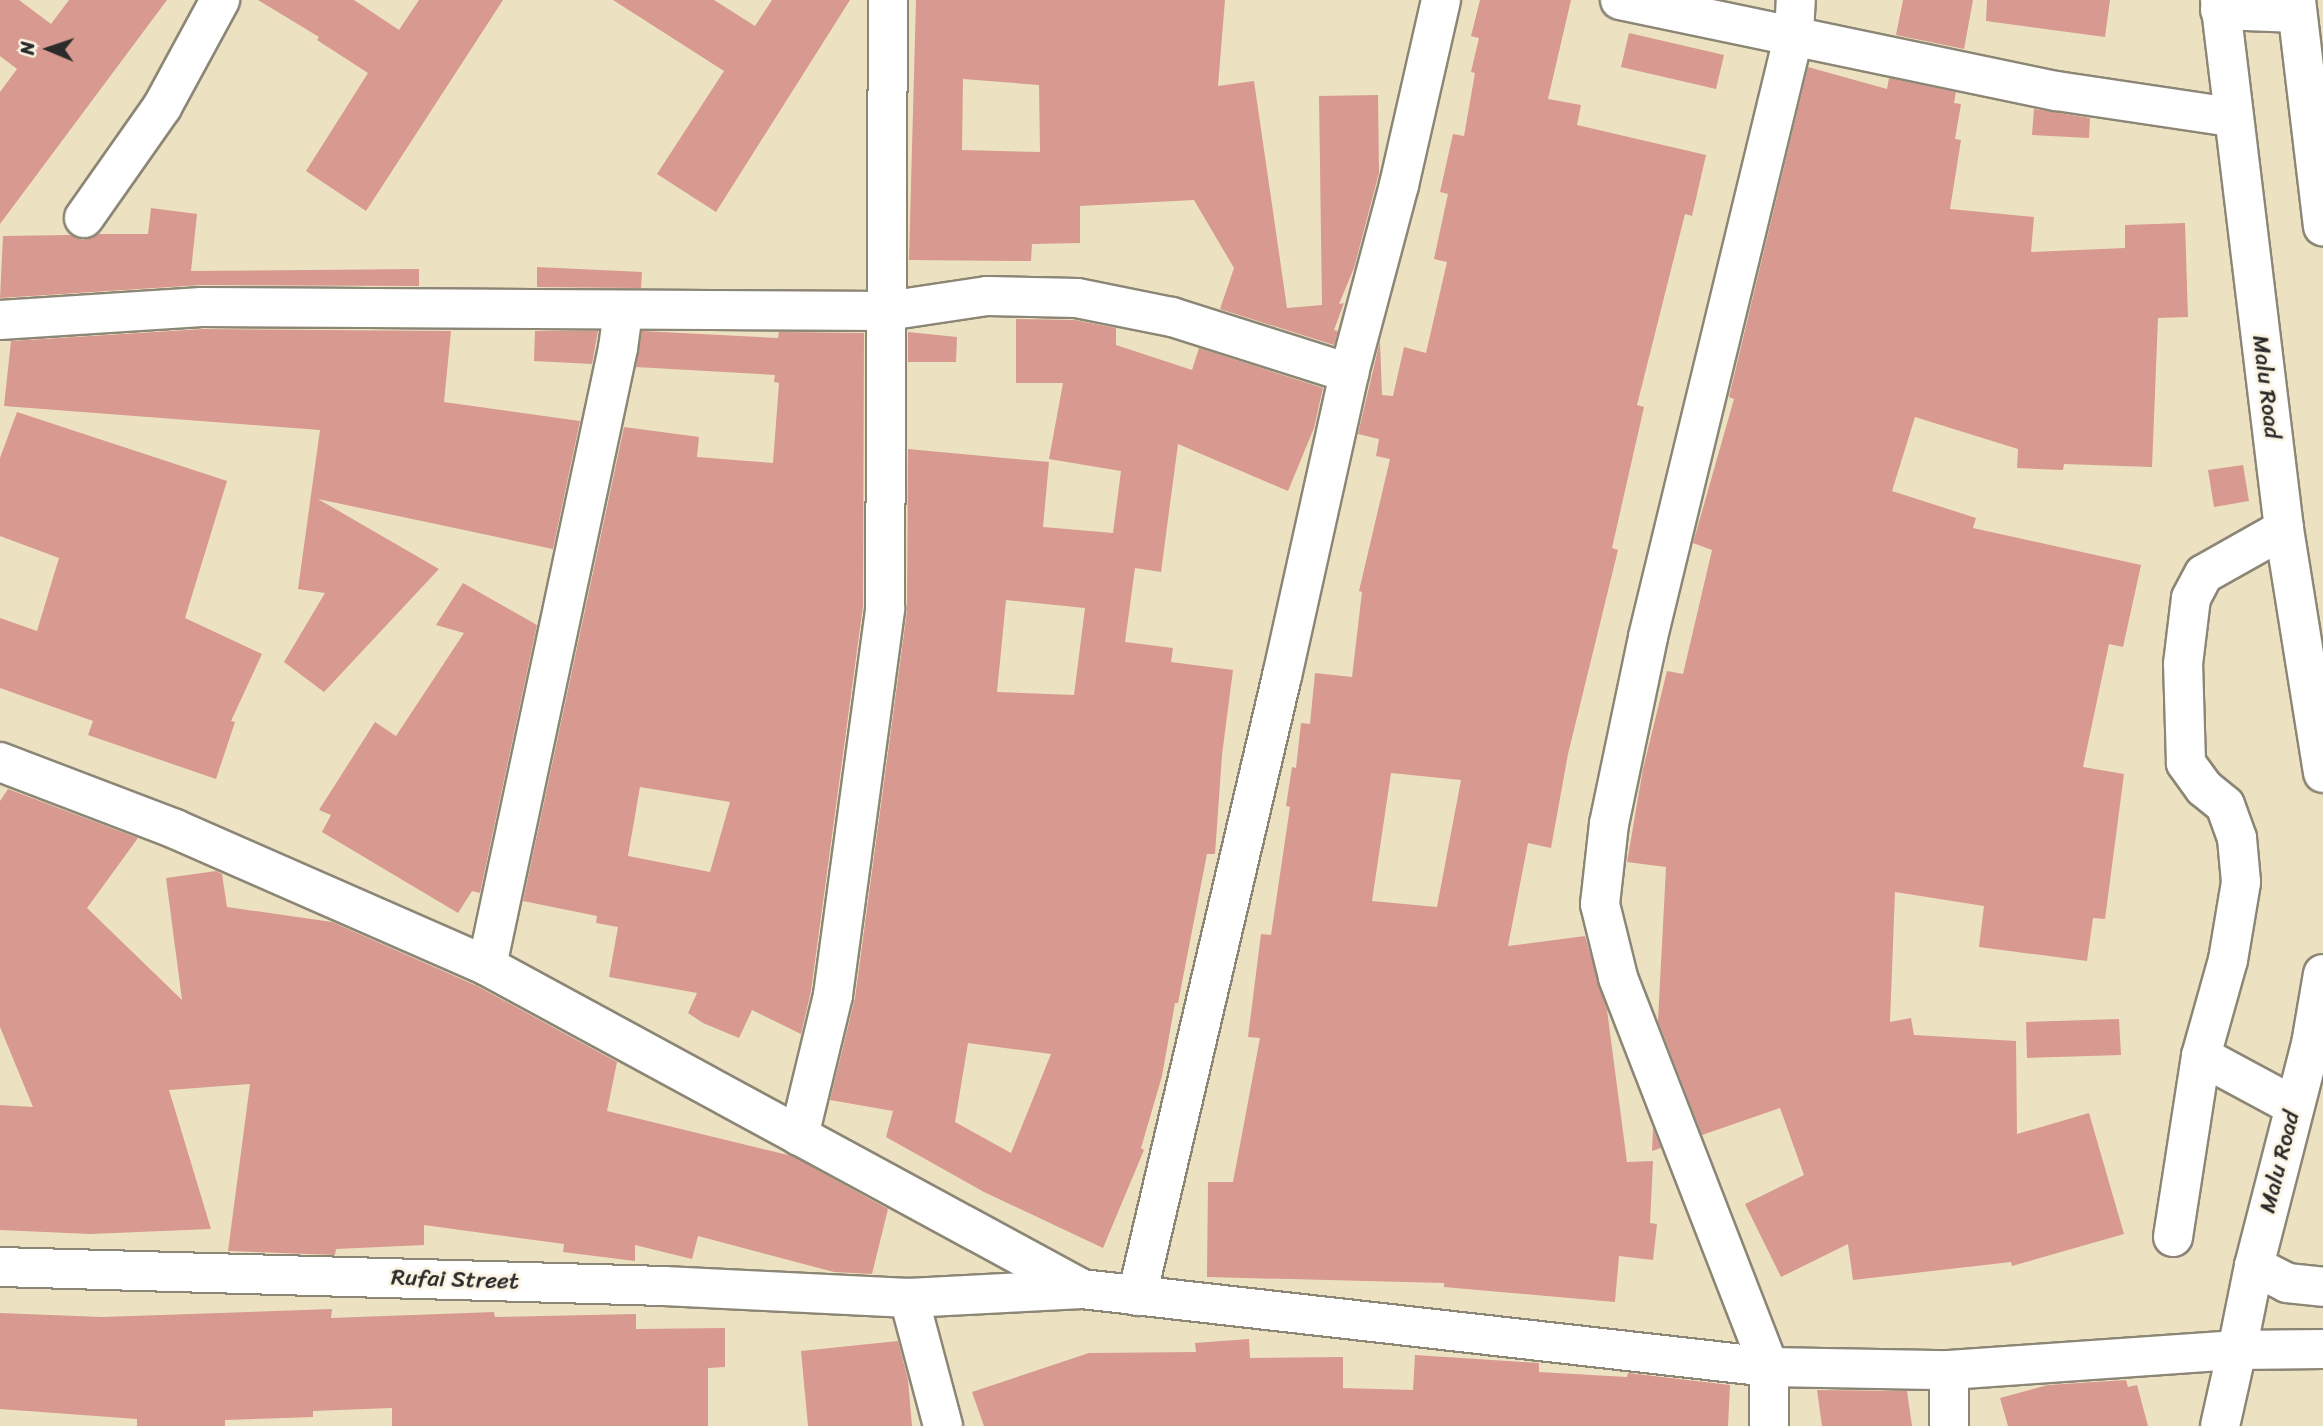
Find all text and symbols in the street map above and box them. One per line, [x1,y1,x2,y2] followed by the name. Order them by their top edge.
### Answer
[14,14,84,84] north arrow
[11,41,44,55] text: N
[2246,333,2286,441] street label: Malu Road
[2254,1108,2306,1216] street label: Malu Road
[391,1264,519,1296] street label: Rufai Street

